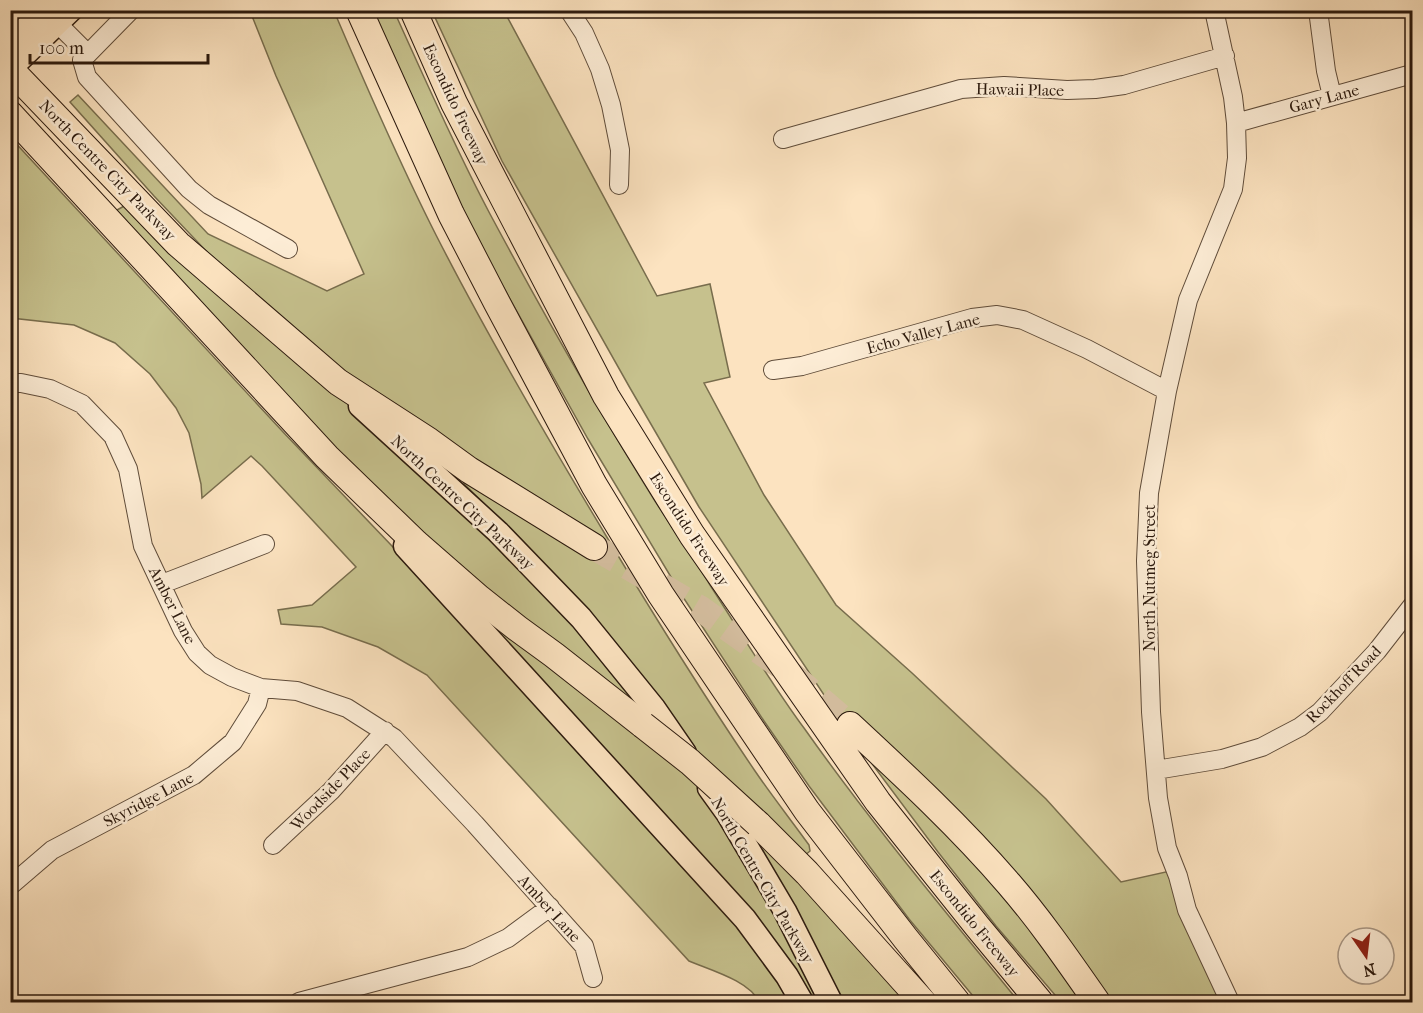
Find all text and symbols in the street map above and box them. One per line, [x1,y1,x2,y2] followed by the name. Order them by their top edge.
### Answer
[30,27,208,65] scale bar
[39,38,84,59] text: 100 m
[419,40,492,168] street label: Escondido Freeway
[976,79,1064,100] street label: Hawaii Place
[1287,80,1361,117] street label: Gary Lane
[35,96,180,245] street label: North Centre City Parkway
[864,309,982,358] street label: Echo Valley Lane
[387,431,538,574] street label: North Centre City Parkway
[646,469,734,590] street label: Escondido Freeway
[1140,504,1159,651] street label: North Nutmeg Street
[144,562,200,647] street label: Amber Lane
[1302,641,1385,727] street label: Rockhoff Road
[286,744,374,835] street label: Woodside Place
[100,768,197,831] street label: Skyridge Lane
[707,794,818,967] street label: North Centre City Parkway
[926,866,1024,981] street label: Escondido Freeway
[514,870,585,946] street label: Amber Lane
[1336,926,1396,986] north arrow
[1360,959,1378,981] text: N

